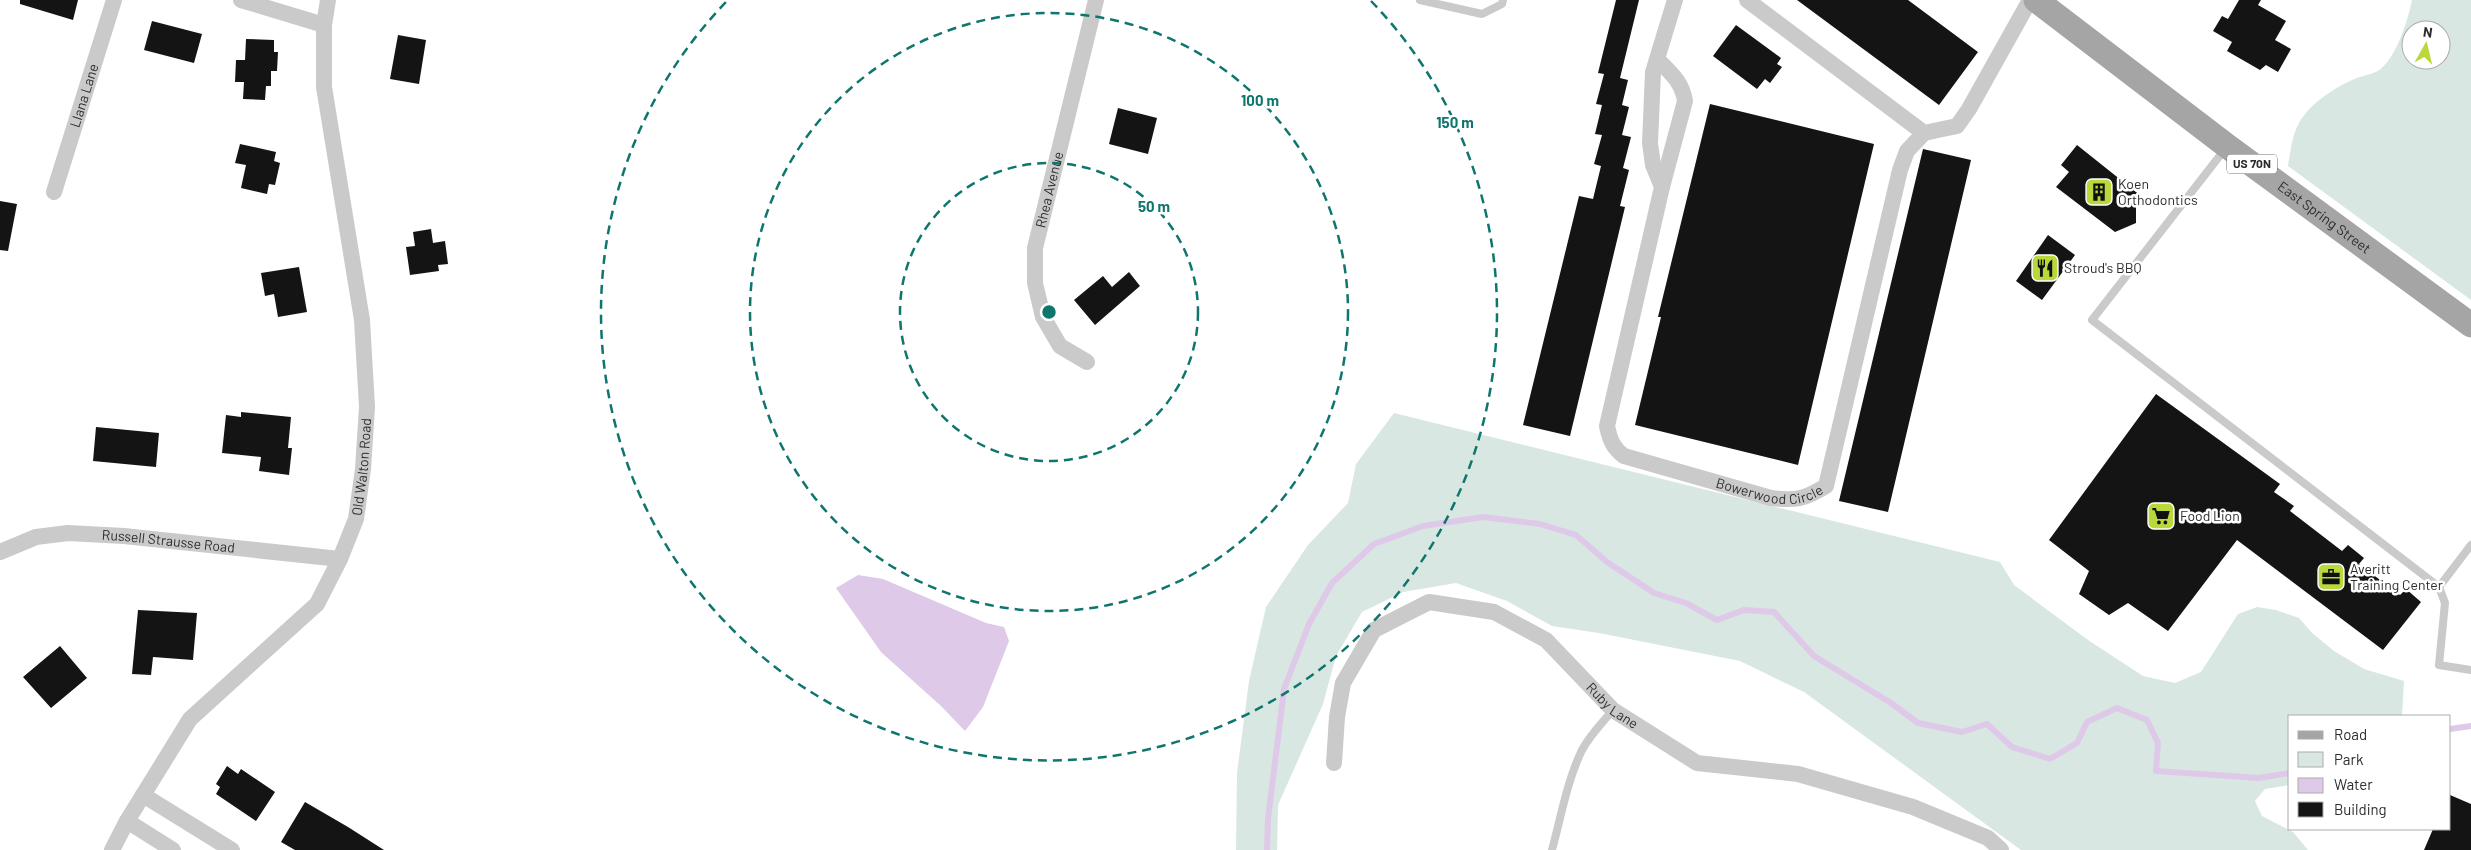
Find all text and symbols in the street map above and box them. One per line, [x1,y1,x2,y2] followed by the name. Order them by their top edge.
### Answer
[2401,20,2451,70] north arrow
[2422,23,2434,41] text: N
[66,61,102,129] street label: Llana Lane
[1241,91,1279,109] text: 100 m
[1436,113,1474,131] text: 150 m
[1031,150,1066,229] street label: Rhea Avenue
[2227,154,2277,173] road number: US 70N
[2118,175,2198,208] place label: Koen Orthodontics
[2084,177,2114,207] building icon: Koen Orthodontics
[2275,177,2374,257] street label: East Spring Street
[1138,197,1170,215] text: 50 m
[2030,253,2060,283] restaurant icon: Stroud's BBQ
[2064,259,2142,276] place label: Stroud's BBQ
[1040,303,1058,321] centre of rings
[348,417,374,517] street label: Old Walton Road
[1714,474,1826,507] street label: Bowerwood Circle
[2146,501,2176,531] supermarket icon: Food Lion
[2180,507,2240,524] place label: Food Lion
[101,526,236,556] street label: Russell Strausse Road
[2350,560,2443,593] place label: Averitt Training Center
[2316,562,2346,592] office icon: Averitt Training Center
[1583,679,1641,732] street label: Ruby Lane
[2288,715,2451,830] legend
[2334,725,2367,743] text: Road
[2334,750,2364,768] text: Park
[2334,775,2373,793] text: Water
[2334,800,2387,818] text: Building

